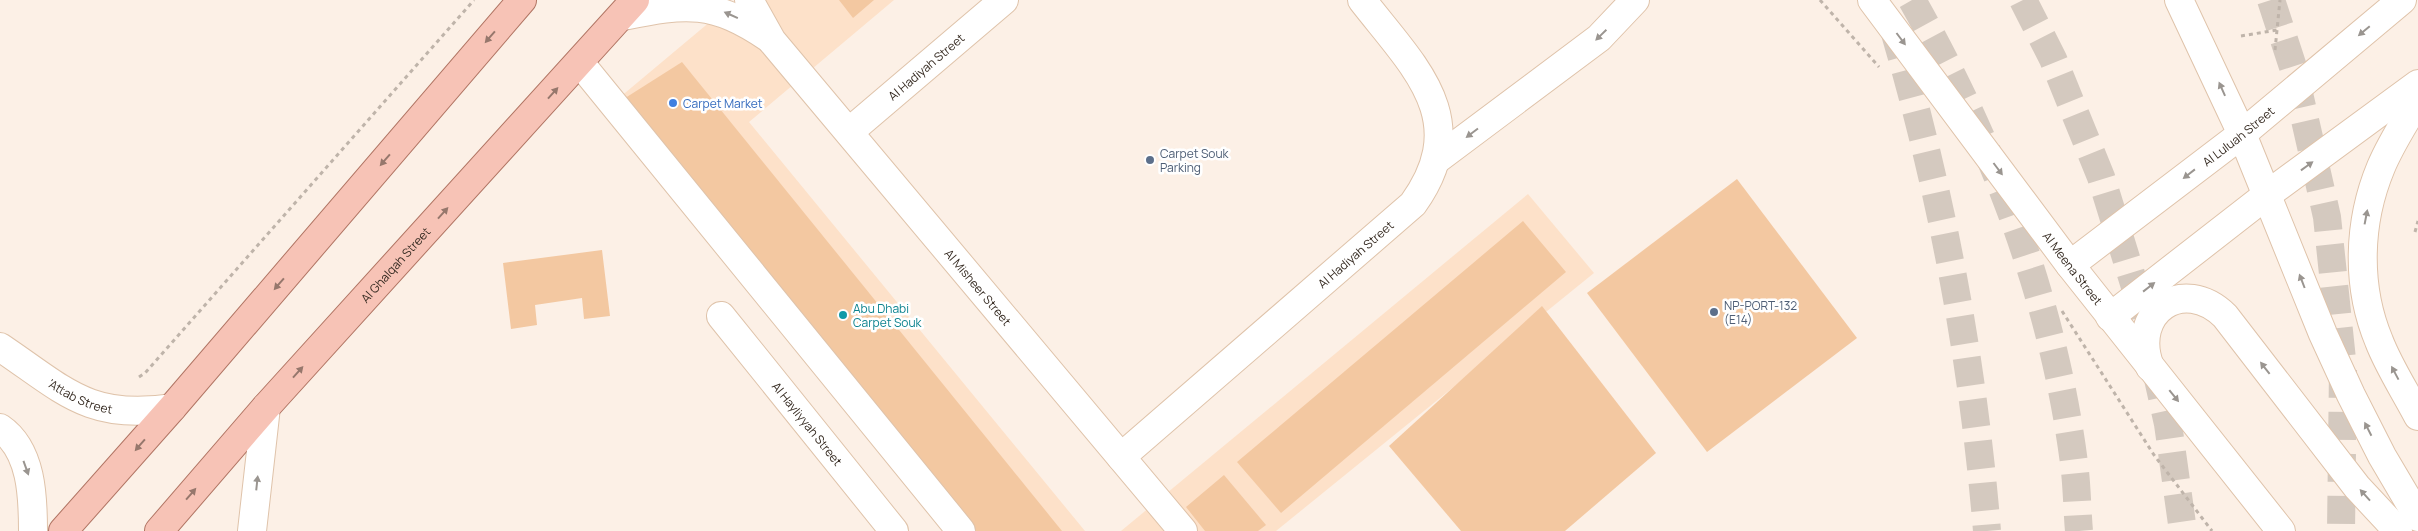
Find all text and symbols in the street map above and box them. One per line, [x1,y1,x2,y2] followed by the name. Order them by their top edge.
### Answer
[724,11,738,19] one-way arrow
[2358,26,2371,37] one-way arrow
[884,29,968,104] street label: Al Hadiyah Street
[1596,29,1608,41] one-way arrow
[485,30,496,43] one-way arrow
[1896,32,1907,45] one-way arrow
[2217,82,2225,96] one-way arrow
[547,87,559,99] one-way arrow
[683,95,763,112] place label: Carpet Market
[667,97,679,109] marker: Carpet Market
[2199,102,2278,170] street label: Al Luluah Street
[1465,128,1479,138] one-way arrow
[1160,145,1230,176] place label: Carpet Souk Parking
[379,154,390,167] one-way arrow
[1144,154,1156,166] marker: Carpet Souk Parking
[2300,161,2314,171] one-way arrow
[1993,162,2004,175] one-way arrow
[2182,169,2196,179] one-way arrow
[437,208,449,220] one-way arrow
[2363,208,2371,224] one-way arrow
[1314,216,1397,292] street label: Al Hadiyah Street
[356,223,434,306] street label: Al Ghalqah Street
[2039,228,2107,308] street label: Al Meena Street
[941,245,1016,329] street label: Al Misheer Street
[2298,273,2306,288] one-way arrow
[273,277,284,290] one-way arrow
[2142,282,2155,293] one-way arrow
[1724,297,1797,328] place label: NP-PORT-132 (E14)
[853,300,923,331] place label: Abu Dhabi Carpet Souk
[1708,306,1720,318] marker: NP-PORT-132 (E14)
[837,309,849,321] marker: Abu Dhabi Carpet Souk
[2260,361,2270,374] one-way arrow
[2391,365,2399,380] one-way arrow
[292,366,304,378] one-way arrow
[45,375,114,417] street label: 'Attab Street
[769,378,847,469] street label: Al Hayliyyah Street
[2168,389,2179,402] one-way arrow
[2364,422,2372,436] one-way arrow
[134,438,146,450] one-way arrow
[23,461,31,476] one-way arrow
[253,474,261,490] one-way arrow
[185,488,196,500] one-way arrow
[2359,490,2371,502] one-way arrow

